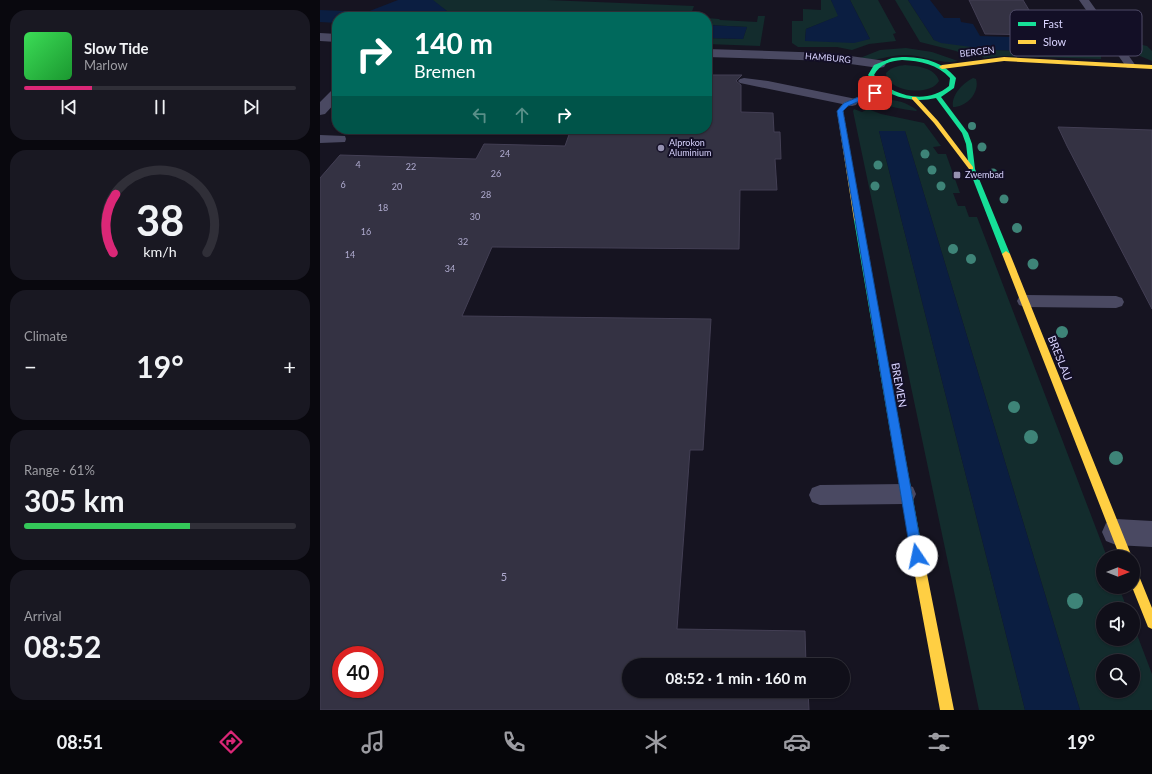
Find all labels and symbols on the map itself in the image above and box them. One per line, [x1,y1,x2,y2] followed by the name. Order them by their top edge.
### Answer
[1010,10,1142,56] legend
[1043,17,1063,30] text: Fast
[1043,35,1067,48] text: Slow
[959,44,995,59] street label: BERGEN
[805,50,852,65] street label: HAMBURG
[858,76,892,110] pin
[669,137,711,158] place label: Alprokon Aluminium
[656,143,666,153] marker: Alprokon Aluminium
[500,148,510,159] house number: 24
[355,159,361,170] house number: 4
[406,161,416,172] house number: 22
[491,168,501,179] house number: 26
[965,169,1004,180] place label: Zwembad
[952,170,962,180] marker: Zwembad
[340,179,346,190] house number: 6
[392,181,402,192] house number: 20
[481,189,491,200] house number: 28
[378,202,388,213] house number: 18
[470,211,480,222] house number: 30
[361,226,371,237] house number: 16
[458,236,468,247] house number: 32
[345,249,355,260] house number: 14
[445,263,455,274] house number: 34
[1046,333,1075,382] street label: BRESLAU
[889,361,910,408] street label: BREMEN
[896,535,938,577] position arrow
[1096,550,1140,594] north arrow
[501,570,507,583] house number: 5
[332,646,384,698] speed limit sign: 40

